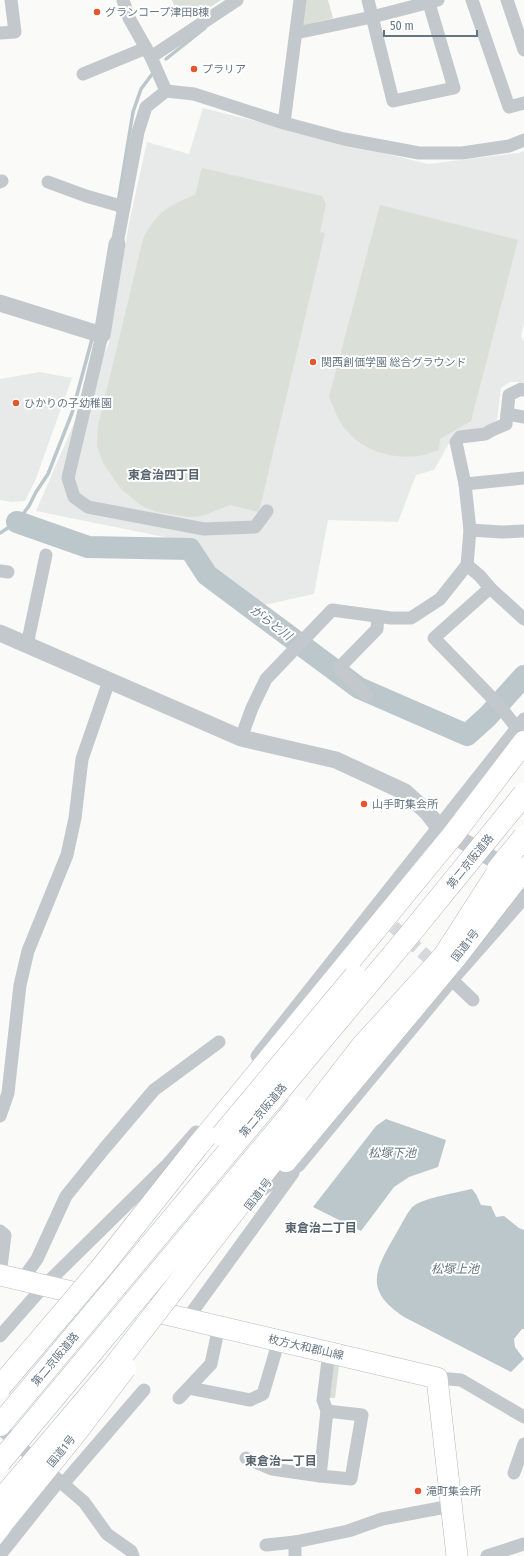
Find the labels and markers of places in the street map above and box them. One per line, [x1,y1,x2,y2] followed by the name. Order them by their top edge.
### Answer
[105,6,209,19] place label: グランコープ津田B棟
[92,7,102,17] marker: グランコープ津田B棟
[202,63,246,76] place label: プラリア
[189,64,199,74] marker: プラリア
[321,356,467,369] place label: 関西創価学園 総合グラウンド
[308,357,318,367] marker: 関西創価学園 総合グラウンド
[24,397,112,410] place label: ひかりの子幼稚園
[11,398,21,408] marker: ひかりの子幼稚園
[372,798,439,811] place label: 山手町集会所
[359,799,369,809] marker: 山手町集会所
[426,1485,482,1498] place label: 滝町集会所
[413,1486,423,1496] marker: 滝町集会所

